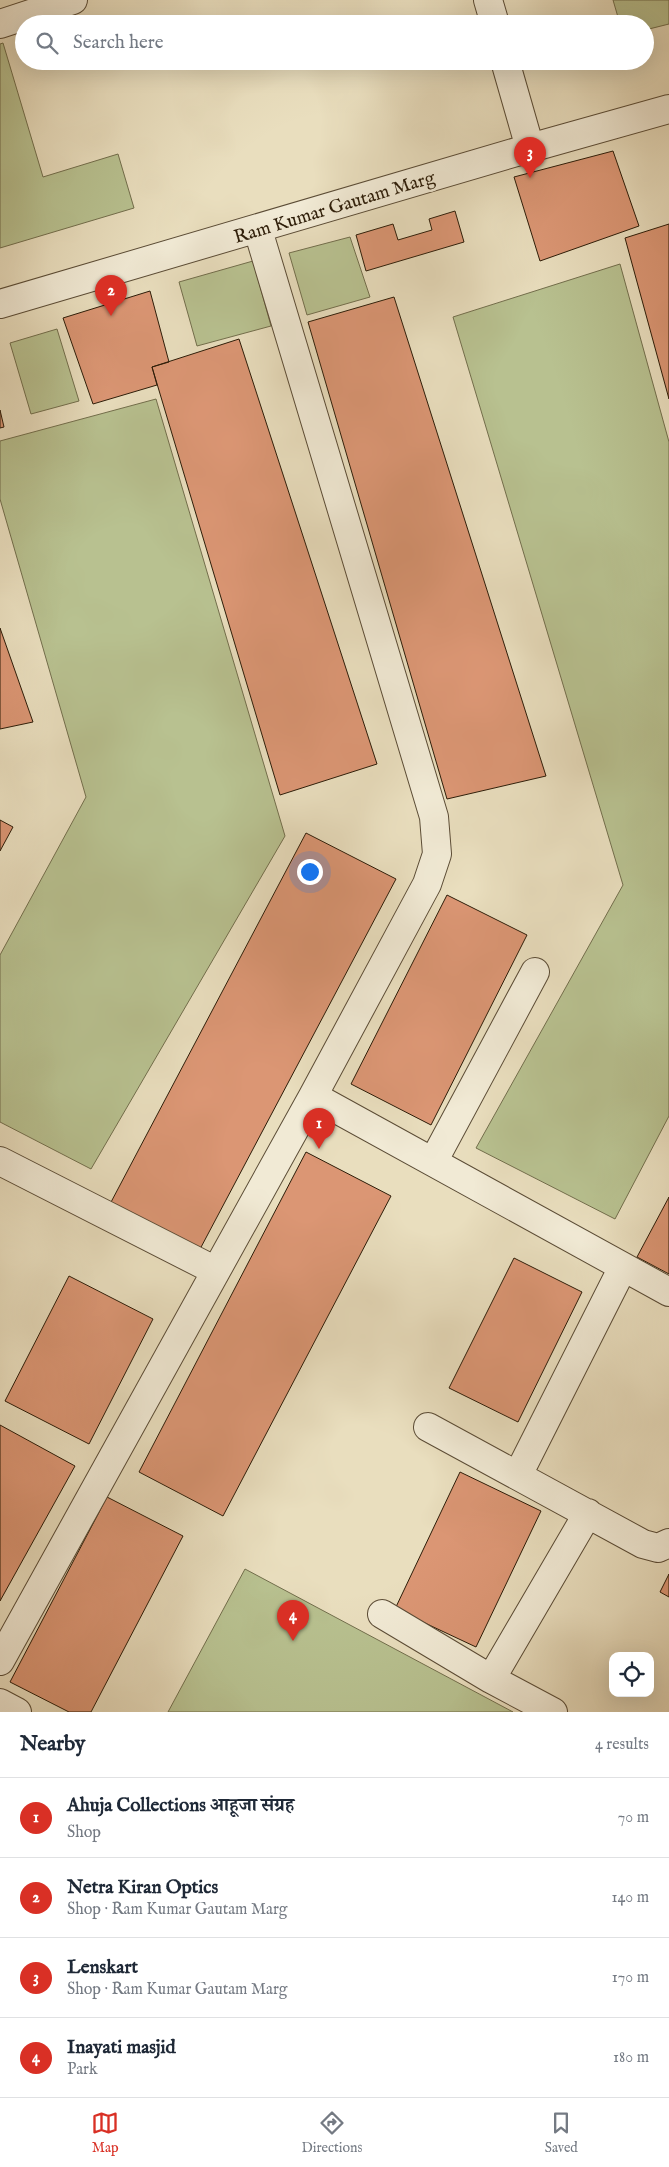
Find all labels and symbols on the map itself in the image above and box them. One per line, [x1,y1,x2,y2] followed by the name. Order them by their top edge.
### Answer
[514,137,546,178] pin: 3
[231,166,439,250] street label: Ram Kumar Gautam Marg
[95,275,127,316] pin: 2
[297,859,323,885] your location
[303,1108,335,1149] pin: 1
[277,1600,309,1641] pin: 4

